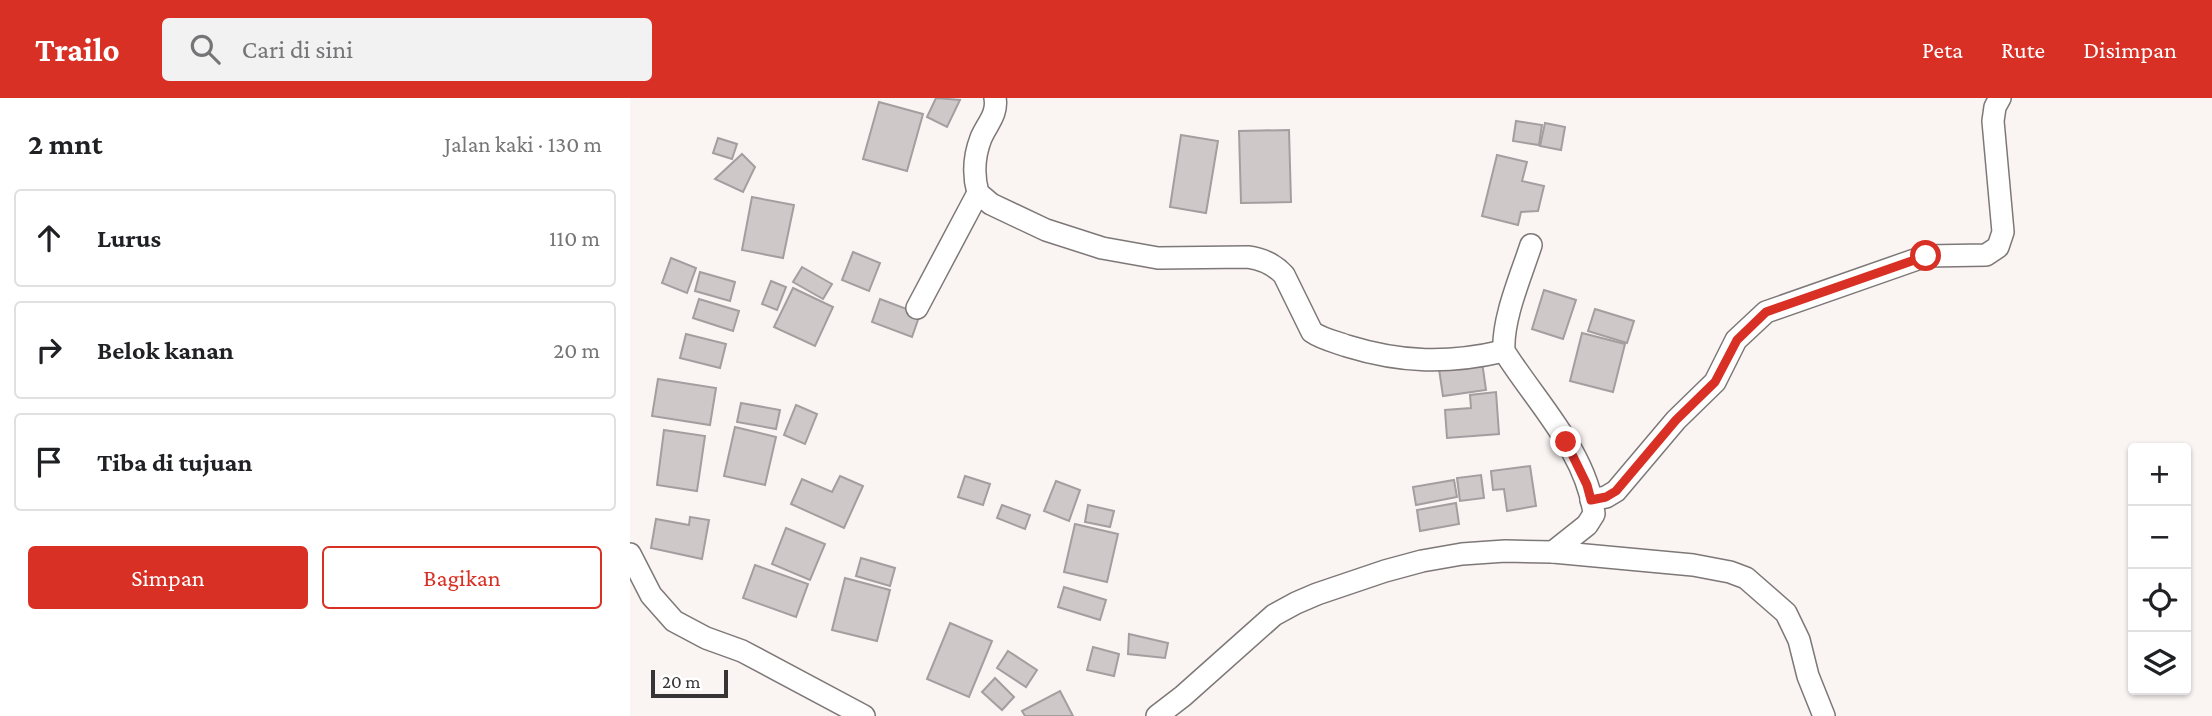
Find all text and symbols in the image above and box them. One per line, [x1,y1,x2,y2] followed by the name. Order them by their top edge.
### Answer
[162,18,652,81] search box
[186,30,224,68] icon: search
[35,31,120,68] text: Trailo
[242,35,353,64] text: Cari di sini
[1922,36,1963,63] text: Peta
[2001,36,2045,63] text: Rute
[2083,36,2177,63] text: Disimpan
[28,127,103,160] text: 2 mnt
[444,131,602,157] text: Jalan kaki · 130 m
[30,219,68,257] icon: ahead
[97,224,161,253] text: Lurus
[549,225,600,251] text: 110 m
[1910,240,1941,271] route start
[30,331,68,369] icon: right
[97,336,234,365] text: Belok kanan
[553,337,600,363] text: 20 m
[1550,426,1581,457] route end
[30,443,68,481] icon: arrive
[2128,443,2191,695] map controls
[2128,443,2191,506] button: +
[97,448,252,477] text: Tiba di tujuan
[2128,506,2191,569] button: −
[28,546,308,609] button: Simpan
[322,546,602,609] button: Bagikan
[2128,569,2191,632] button: locate
[2128,632,2191,695] button: layers
[651,667,728,699] scale bar
[662,671,701,692] text: 20 m

